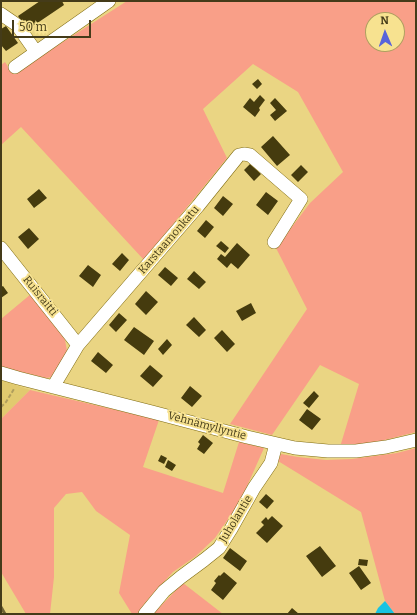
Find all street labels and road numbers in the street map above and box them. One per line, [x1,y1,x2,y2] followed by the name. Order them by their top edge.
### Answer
[136,203,202,277] street label: Karstaamonkatu
[20,273,60,319] street label: Ruisraitti
[166,409,248,443] street label: Vehnämyllyntie
[217,493,255,545] street label: Juholantie

